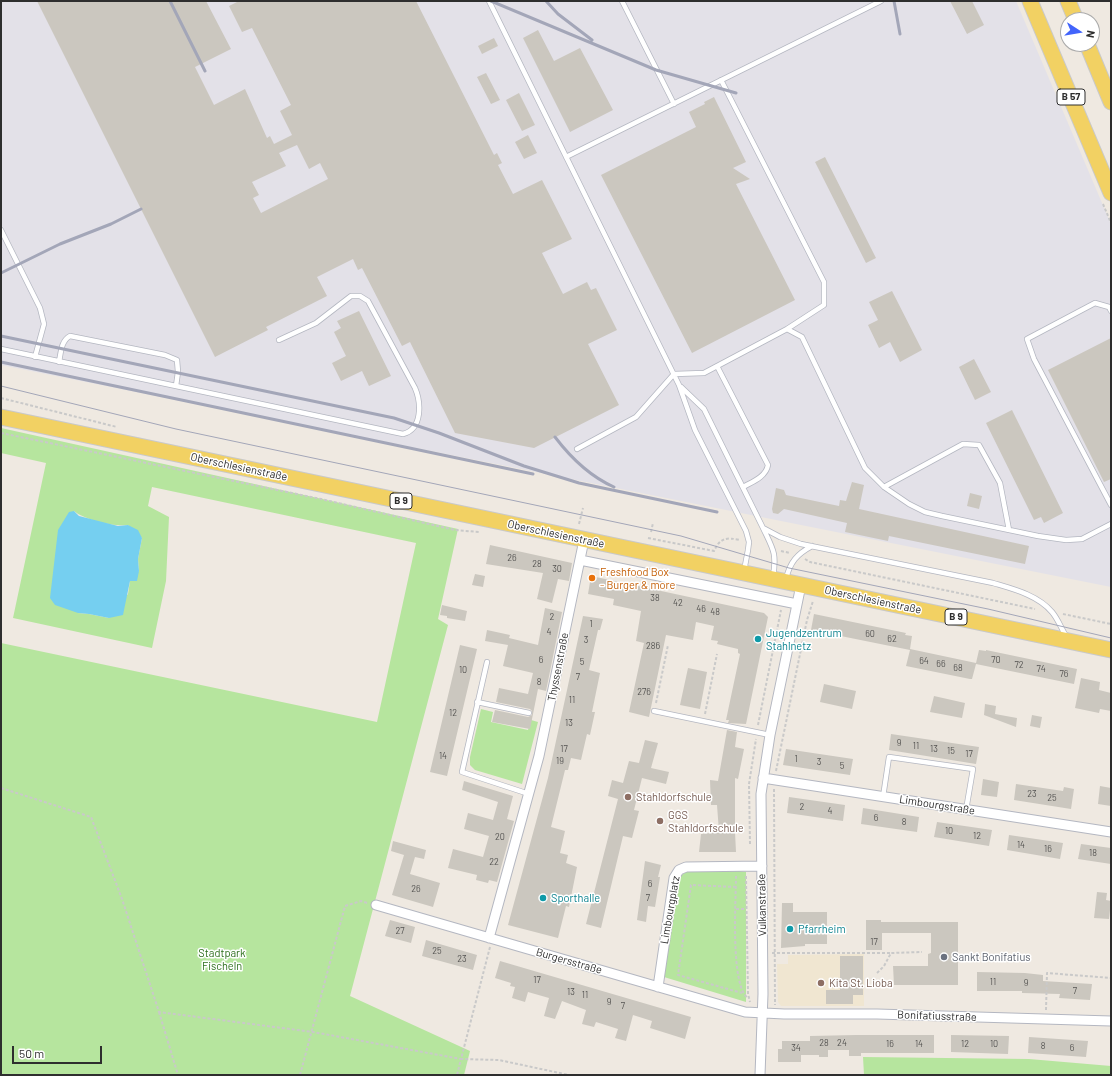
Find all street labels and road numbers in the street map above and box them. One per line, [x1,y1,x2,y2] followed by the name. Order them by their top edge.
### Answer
[1057,89,1085,105] road number: B 57
[189,450,289,484] street label: Oberschlesienstraße
[390,493,412,509] road number: B 9
[506,517,606,551] street label: Oberschlesienstraße
[823,583,923,617] street label: Oberschlesienstraße
[945,609,967,625] road number: B 9
[545,631,571,703] street label: Thyssenstraße
[898,792,976,818] street label: Limbourgstraße
[755,874,769,936] street label: Vulkanstraße
[658,875,682,945] street label: Limbourgplatz
[534,945,604,977] street label: Burgersstraße
[897,1008,977,1024] street label: Bonifatiusstraße

